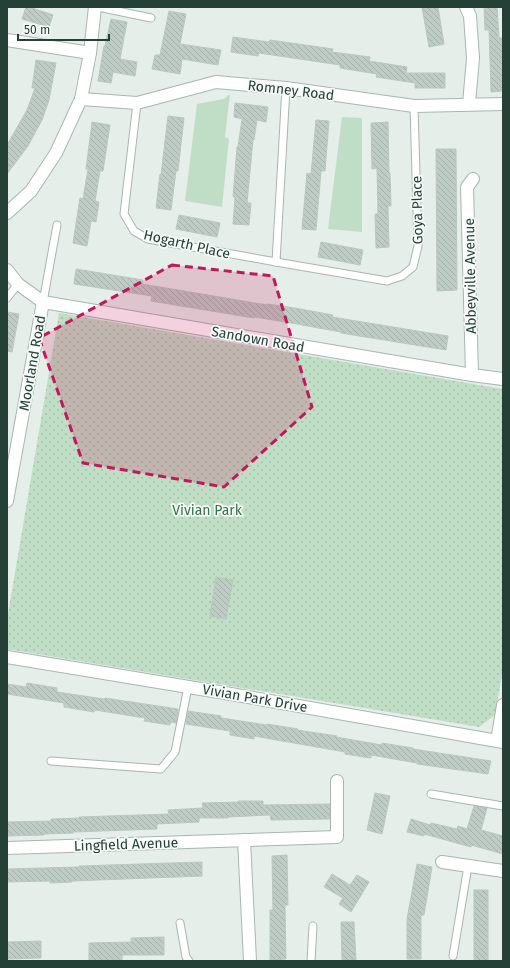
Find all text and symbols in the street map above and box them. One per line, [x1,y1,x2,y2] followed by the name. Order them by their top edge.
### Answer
[18,16,109,42] scale bar
[24,23,50,37] text: 50 m
[247,77,335,104] street label: Romney Road
[408,176,427,244] street label: Goya Place
[461,218,480,334] street label: Abbeyville Avenue
[142,226,232,263] street label: Hogarth Place
[16,314,49,412] street label: Moorland Road
[210,323,306,356] street label: Sandown Road
[172,502,243,519] park label: Vivian Park
[201,681,309,716] street label: Vivian Park Drive
[73,834,179,855] street label: Lingfield Avenue

